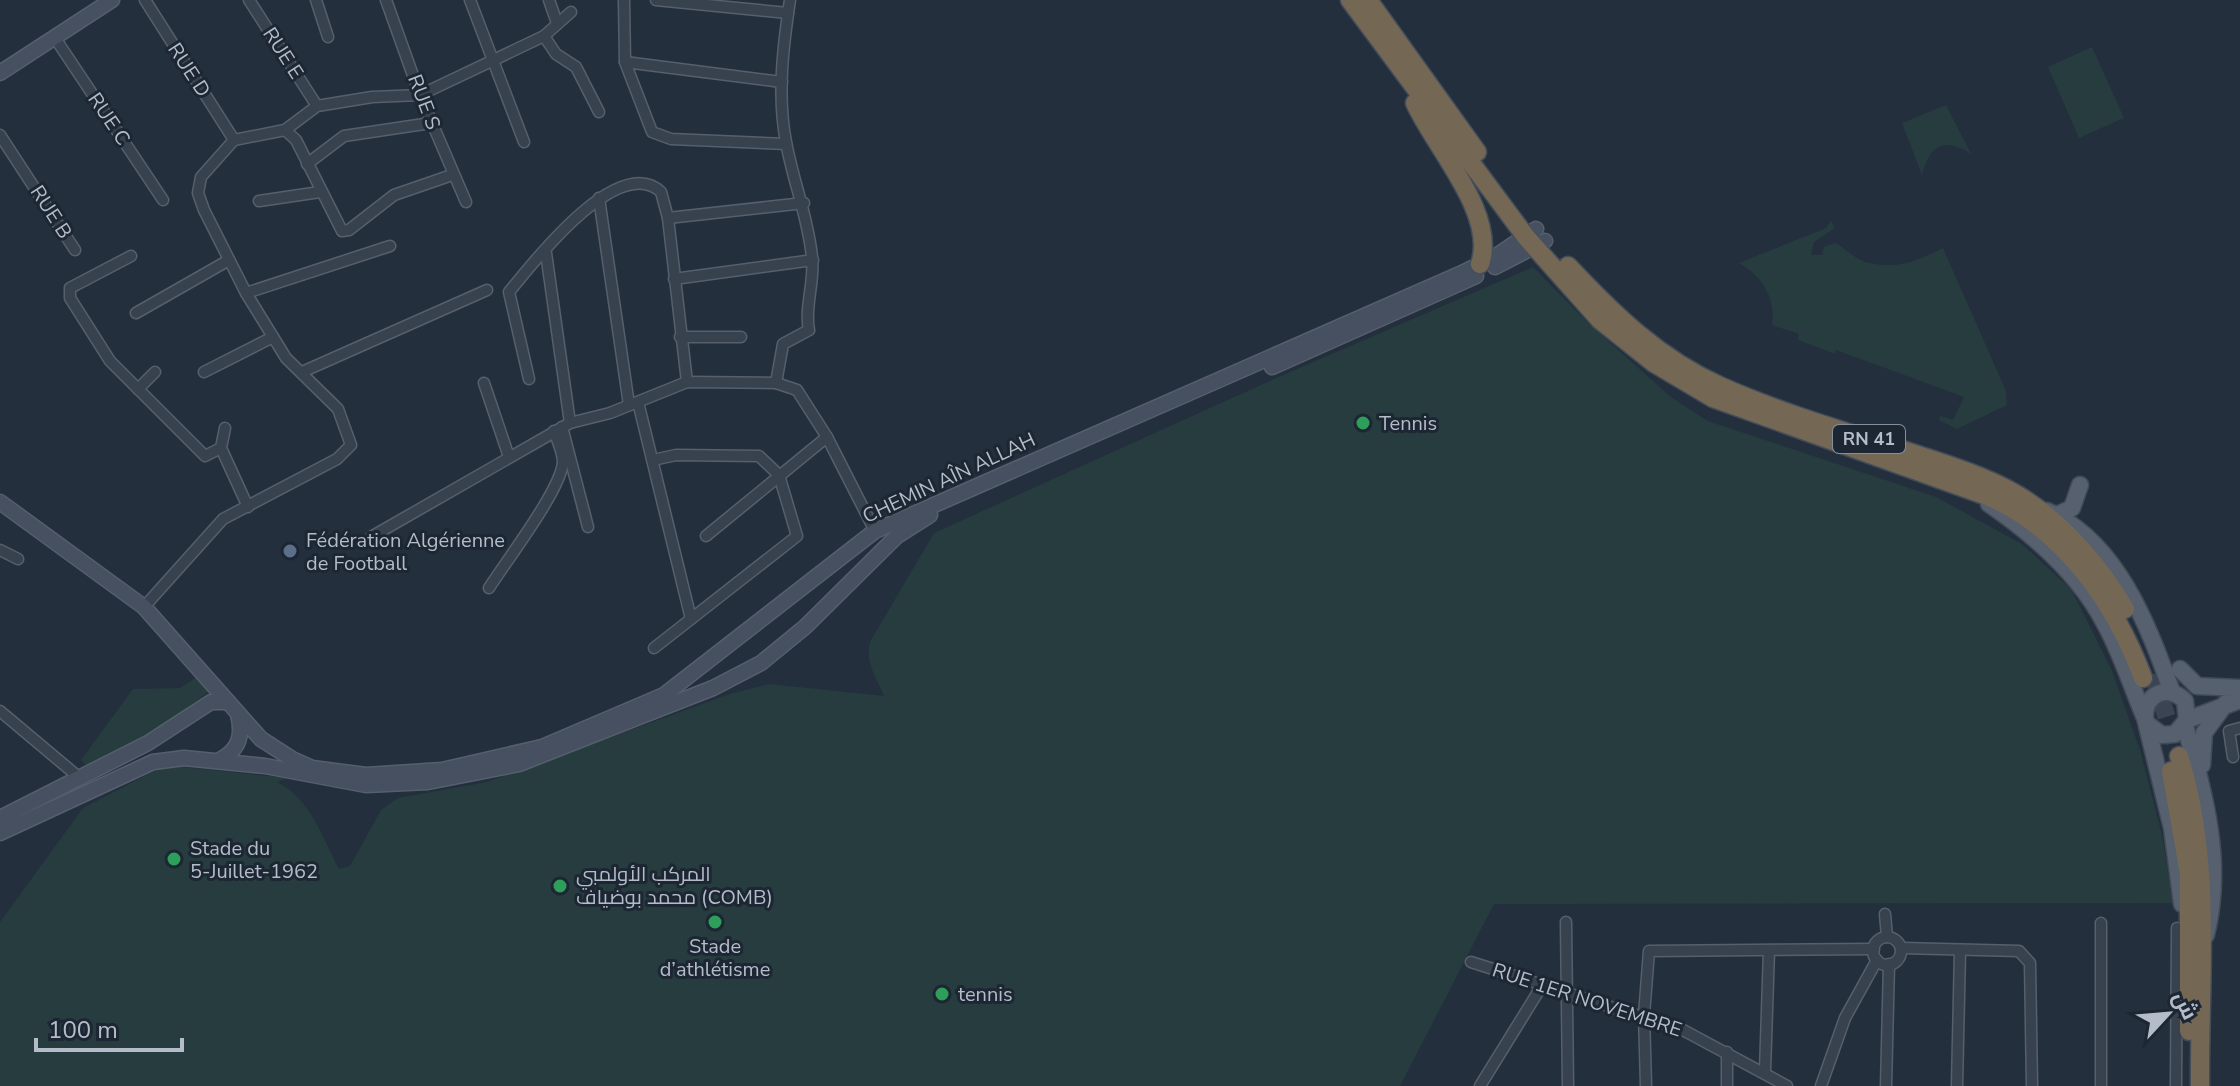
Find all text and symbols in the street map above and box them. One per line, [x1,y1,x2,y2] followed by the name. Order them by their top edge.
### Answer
[256,22,310,84] street label: RUE E
[161,38,217,102] street label: RUE D
[401,71,447,133] street label: RUE S
[82,87,136,151] street label: RUE C
[24,180,78,244] street label: RUE B
[1379,410,1437,437] place label: Tennis
[1354,414,1372,432] marker: Tennis
[1833,425,1905,453] road number: RN 41
[858,426,1040,530] street label: CHEMIN AÎN ALLAH
[306,527,505,577] place label: Fédération Algérienne de Football
[281,542,299,560] marker: Fédération Algérienne de Football
[190,835,318,885] place label: Stade du 5-Juillet-1962
[165,850,183,868] marker: Stade du 5-Juillet-1962
[576,861,773,911] place label: المركب الأولمبي محمد بوضياف (COMB)
[551,877,569,895] marker: المركب الأولمبي محمد بوضياف (COMB)
[706,913,724,931] marker: Stade d’athlétisme
[660,933,770,983] place label: Stade d’athlétisme
[1489,957,1685,1043] street label: RUE 1ER NOVEMBRE
[2128,974,2208,1054] north arrow
[958,981,1013,1008] place label: tennis
[933,985,951,1003] marker: tennis
[2165,986,2205,1025] text: ش
[36,1002,182,1052] scale bar
[48,1014,118,1046] text: 100 m

